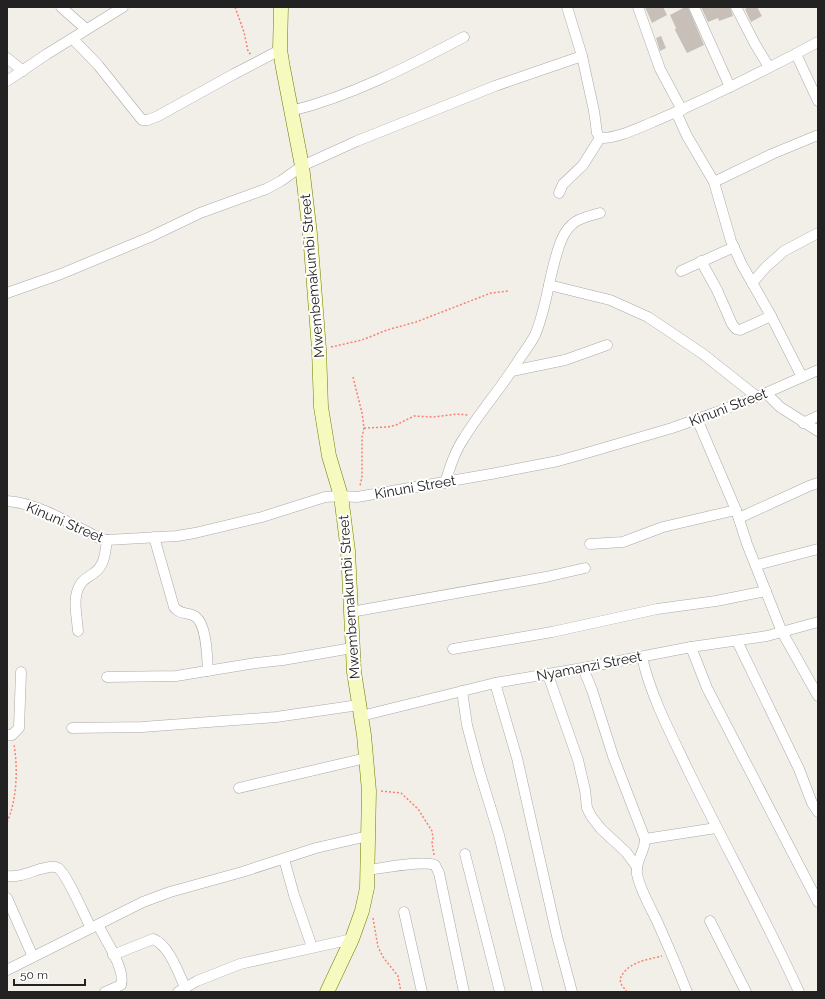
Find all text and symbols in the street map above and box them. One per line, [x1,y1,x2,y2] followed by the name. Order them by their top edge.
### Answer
[297,193,327,359] street label: Mwembemakumbi Street
[687,385,769,429] street label: Kinuni Street
[373,472,457,502] street label: Kinuni Street
[24,499,106,546] street label: Kinuni Street
[335,514,363,680] street label: Mwembemakumbi Street
[535,648,643,684] street label: Nyamanzi Street
[14,961,85,987] scale bar
[20,968,48,982] text: 50 m

